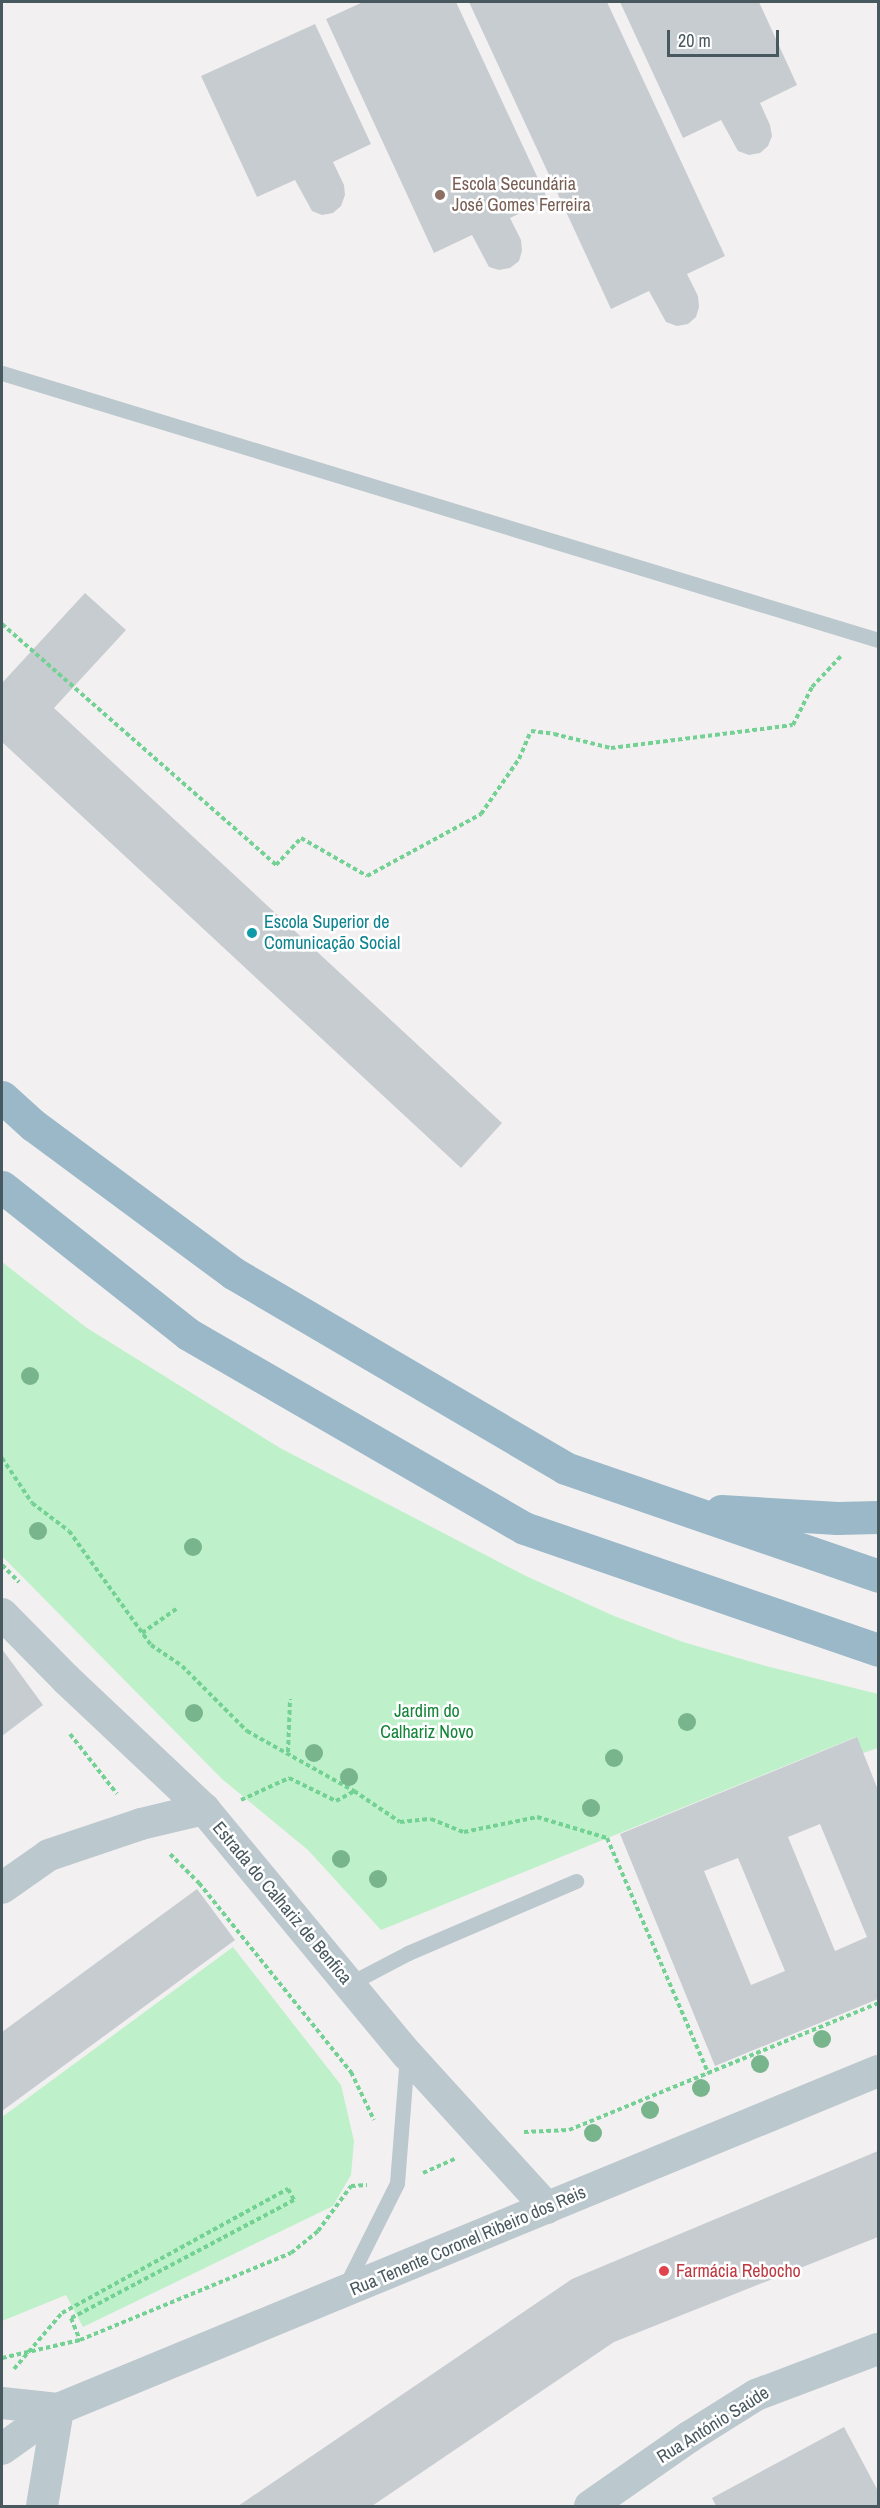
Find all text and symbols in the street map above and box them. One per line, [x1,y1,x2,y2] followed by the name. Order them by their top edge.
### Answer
[670,18,782,56] scale bar
[678,28,711,53] text: 20 m
[452,174,591,216] place label: Escola Secundária José Gomes Ferreira
[433,188,447,202] marker: Escola Secundária José Gomes Ferreira
[264,912,400,954] place label: Escola Superior de Comunicação Social
[245,926,259,940] marker: Escola Superior de Comunicação Social
[380,1701,474,1744] park label: Jardim do Calhariz Novo
[208,1817,356,1989] street label: Estrada do Calhariz de Benfica
[347,2181,589,2301] street label: Rua Tenente Coronel Ribeiro dos Reis
[676,2260,801,2282] place label: Farmácia Rebocho
[657,2264,671,2278] marker: Farmácia Rebocho
[653,2382,773,2468] street label: Rua António Saúde

